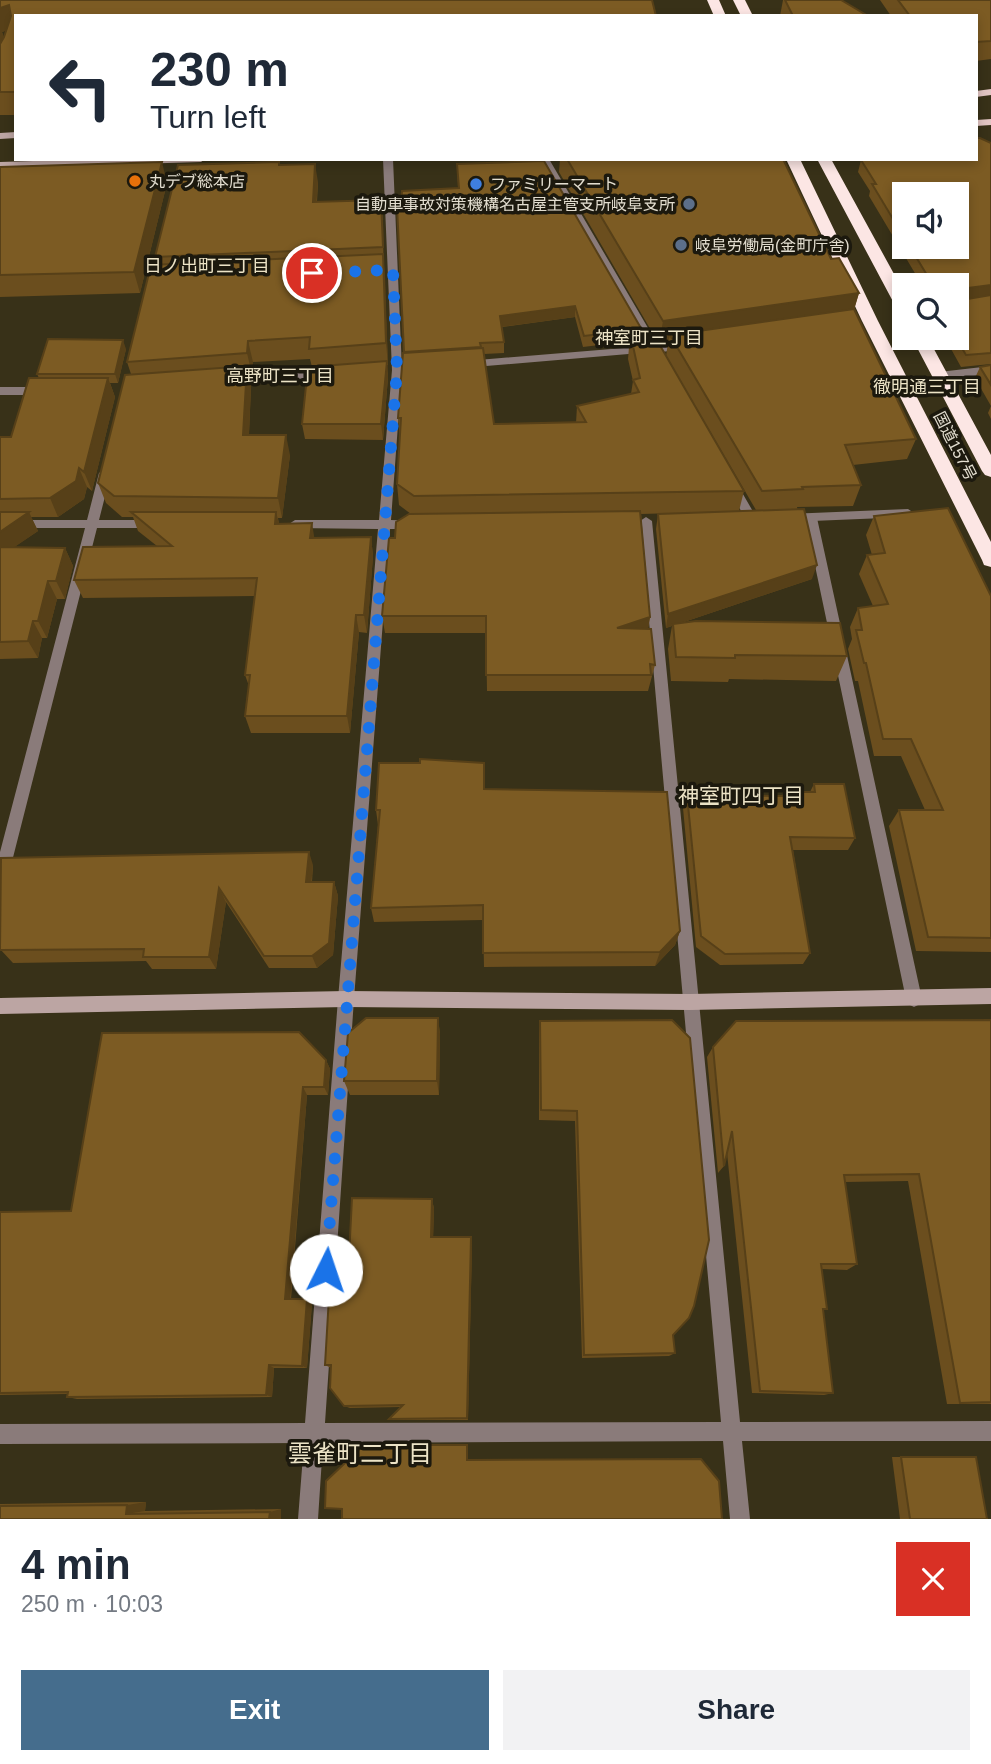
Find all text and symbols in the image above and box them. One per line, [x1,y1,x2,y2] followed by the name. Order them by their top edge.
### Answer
[35,42,126,133] icon: left
[150,42,289,96] text: 230 m
[150,99,266,135] text: Turn left
[127,173,143,189] marker: 丸デブ総本店
[149,173,245,190] place label: 丸デブ総本店
[468,176,484,192] marker: ファミリーマート
[490,176,618,193] place label: ファミリーマート
[892,182,969,350] map controls
[892,182,969,259] button: sound
[355,196,675,213] place label: 自動車事故対策機構名古屋主管支所岐阜支所
[681,196,697,212] marker: 自動車事故対策機構名古屋主管支所岐阜支所
[673,237,689,253] marker: 岐阜労働局(金町庁舎)
[695,237,850,254] place label: 岐阜労働局(金町庁舎)
[282,243,342,303] pin
[293,254,331,292] icon: arrive
[144,256,270,276] district label: 日ノ出町三丁目
[892,273,969,350] button: search
[595,328,703,348] district label: 神室町三丁目
[226,366,334,386] district label: 高野町三丁目
[873,377,981,397] district label: 徹明通三丁目
[930,409,980,483] street label: 国道157号
[678,784,804,807] district label: 神室町四丁目
[289,1233,363,1307] position arrow
[288,1440,432,1467] district label: 雲雀町二丁目
[21,1541,131,1588] text: 4 min
[896,1542,970,1616] button: close
[21,1591,163,1617] text: 250 m · 10:03
[21,1670,489,1750] button: Exit
[503,1670,970,1750] button: Share

